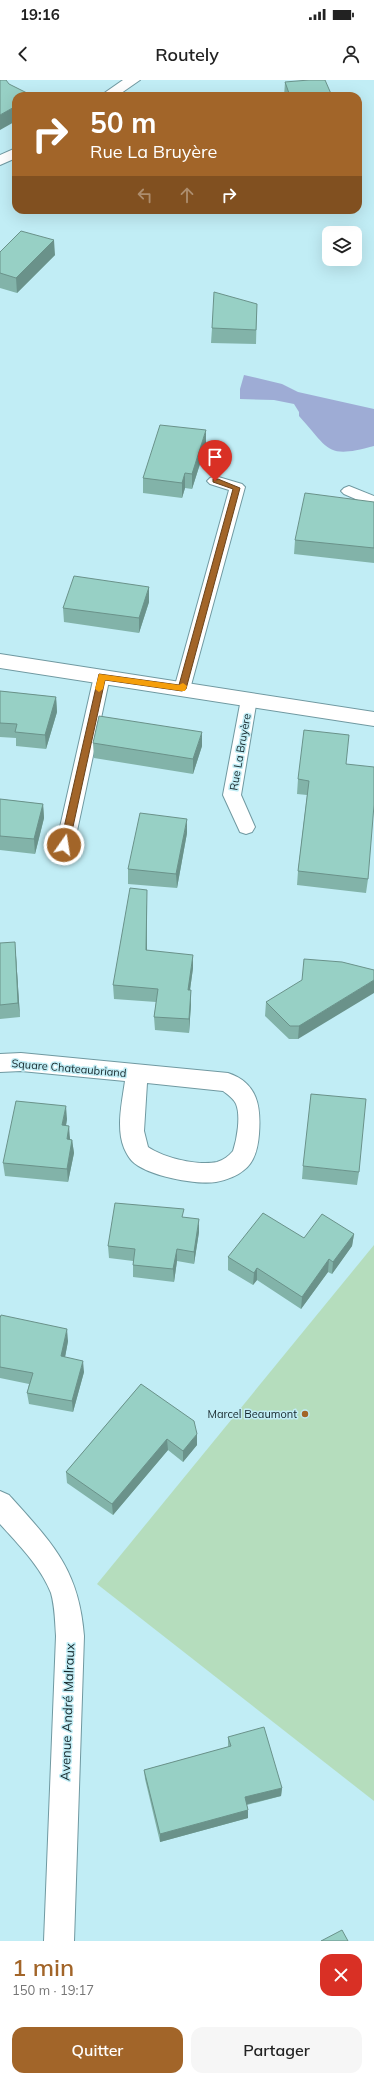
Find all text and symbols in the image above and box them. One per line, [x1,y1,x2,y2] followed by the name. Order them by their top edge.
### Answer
[20,5,60,24] text: 19:16
[12,43,34,65] icon: back
[155,43,219,66] text: Routely
[340,43,362,65] icon: person
[90,105,156,140] text: 50 m
[24,108,76,160] icon: right
[90,140,217,163] text: Rue La Bruyère
[134,184,156,206] icon: left
[176,184,198,206] icon: ahead
[218,184,240,206] icon: right
[322,226,362,266] map controls
[322,226,362,266] button: layers
[198,440,232,481] pin
[204,446,226,468] icon: arrive
[226,712,254,792] street label: Rue La Bruyère
[43,824,85,866] position arrow
[11,1056,127,1080] street label: Square Chateaubriand
[208,1407,297,1421] place label: Marcel Beaumont
[300,1409,310,1419] marker: Marcel Beaumont
[57,1643,77,1781] street label: Avenue André Malraux
[12,1952,74,1982] text: 1 min
[320,1954,362,1996] button: close
[12,1982,94,1998] text: 150 m · 19:17
[12,2027,183,2073] button: Quitter
[191,2027,362,2073] button: Partager

